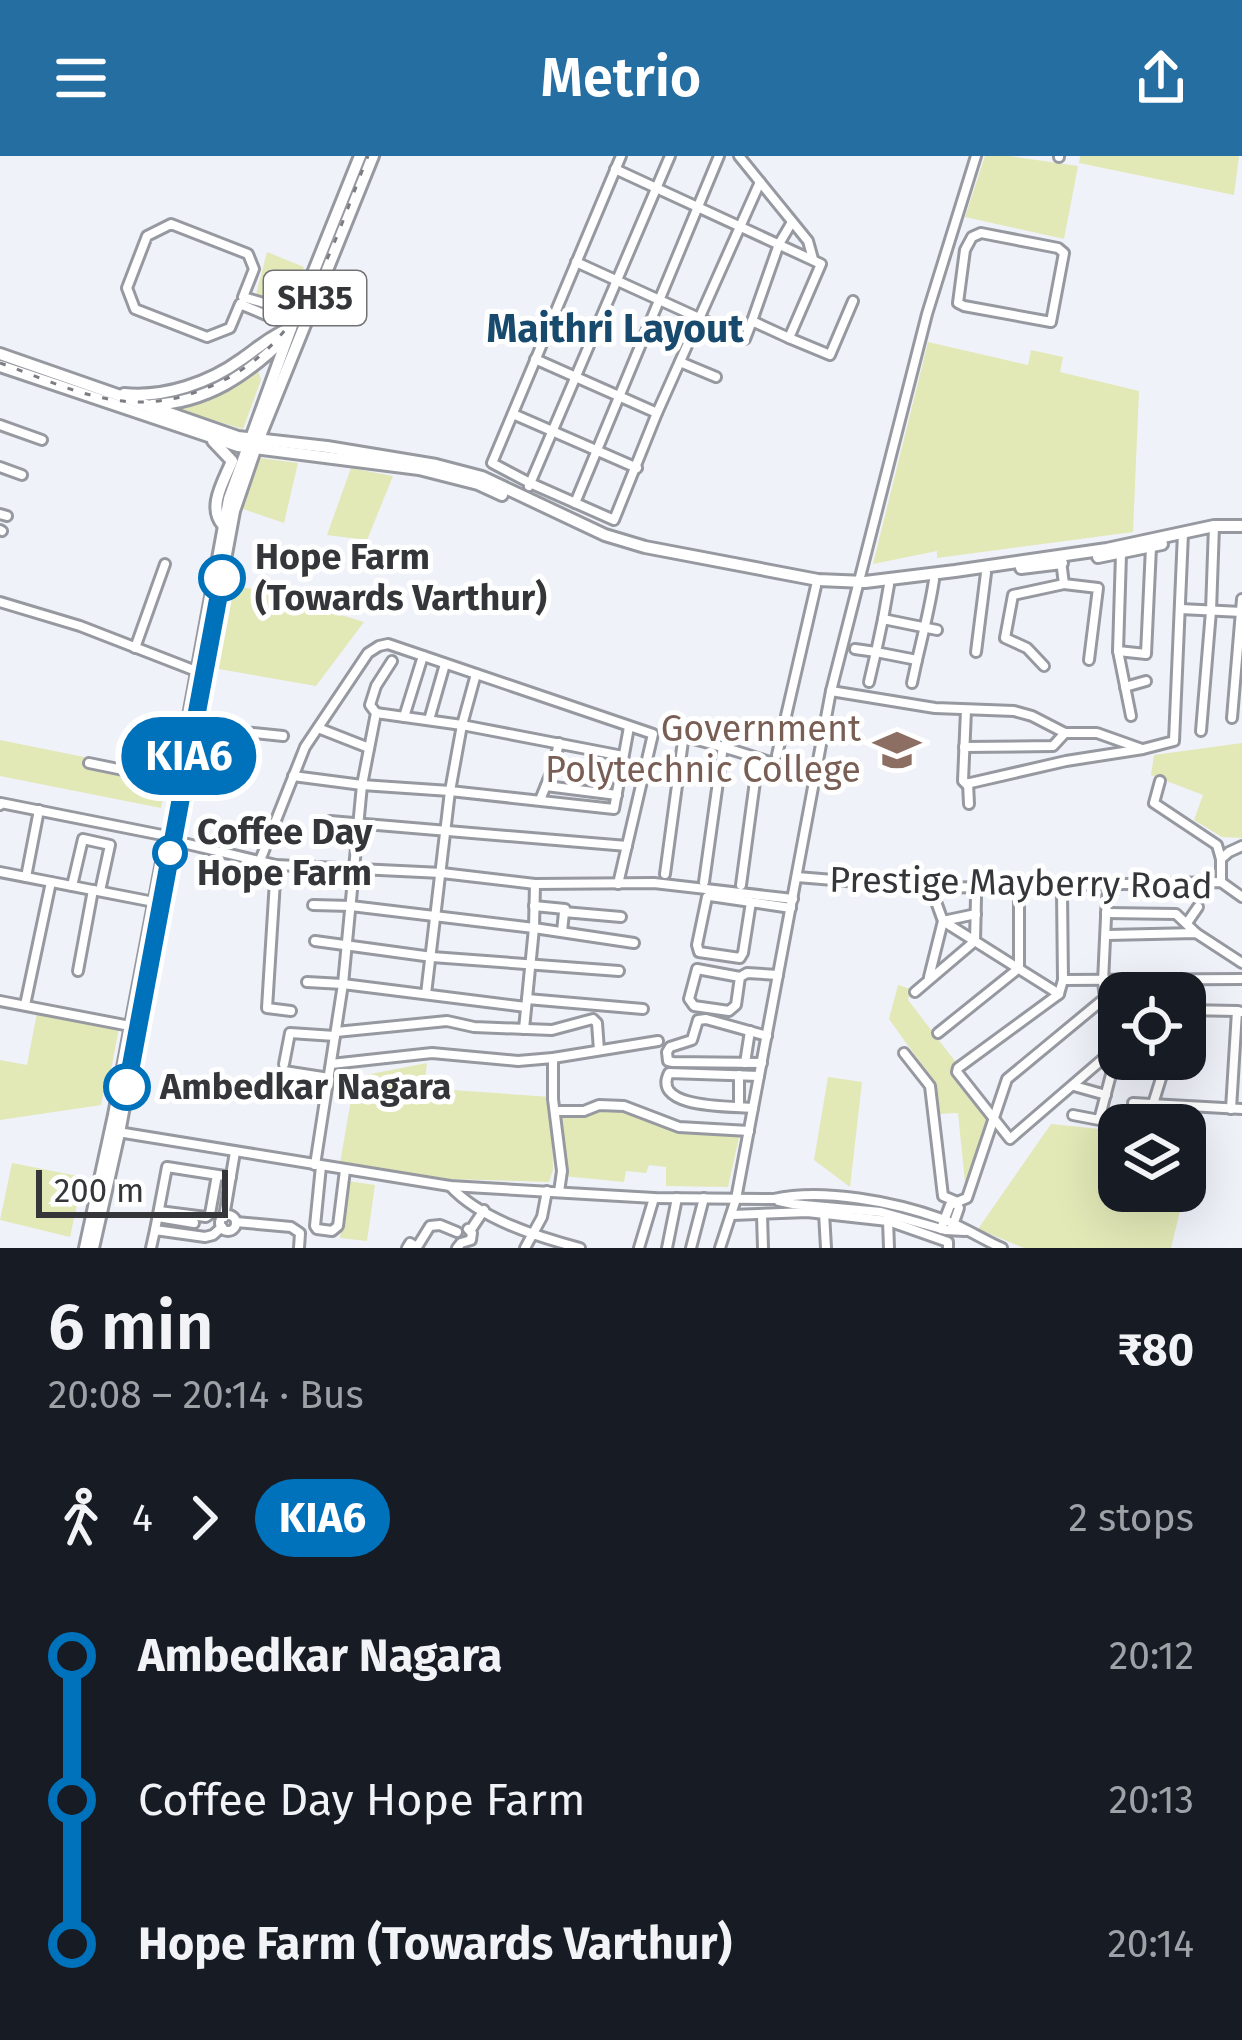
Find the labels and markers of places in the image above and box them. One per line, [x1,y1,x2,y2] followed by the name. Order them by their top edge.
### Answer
[255,535,547,620] place label: Hope Farm (Towards Varthur)
[200,556,244,600] marker: Hope Farm (Towards Varthur)
[545,707,861,792] place label: Government Polytechnic College
[872,725,922,775] school or university icon: Government Polytechnic College
[197,810,373,895] place label: Coffee Day Hope Farm
[154,837,186,869] marker: Coffee Day Hope Farm
[105,1065,149,1109] marker: Ambedkar Nagara
[159,1065,452,1109] place label: Ambedkar Nagara

